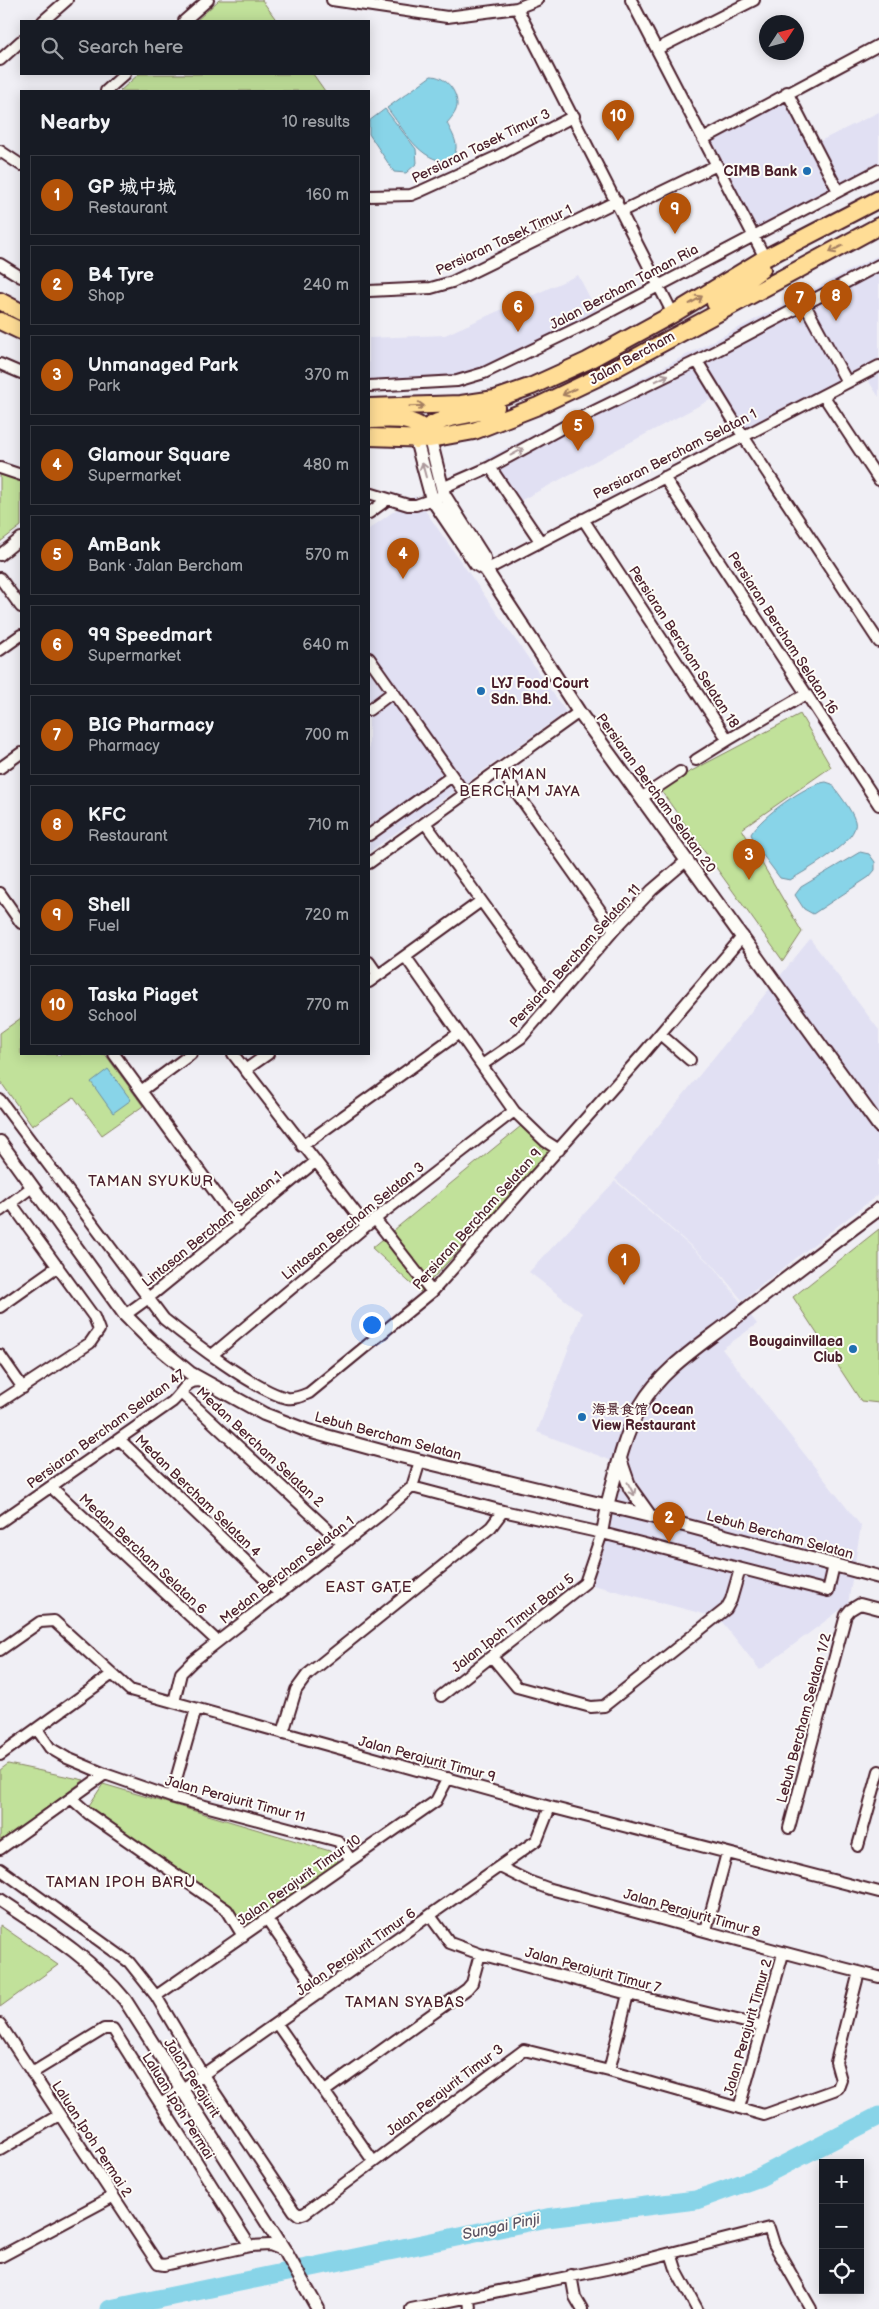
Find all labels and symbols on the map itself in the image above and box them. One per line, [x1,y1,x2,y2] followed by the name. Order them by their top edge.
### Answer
[759,15,804,60] north arrow
[602,100,634,141] pin: 10
[409,105,553,187] street label: Persiaran Tasek Timur 3
[724,163,798,180] place label: CIMB Bank
[801,165,813,177] marker: CIMB Bank
[659,193,691,234] pin: 9
[433,201,575,279] street label: Persiaran Tasek Timur 1
[547,241,701,333] street label: Jalan Bercham Taman Ria
[829,245,844,254] one-way arrow
[820,280,852,321] pin: 8
[784,282,816,323] pin: 7
[502,291,534,332] pin: 6
[688,294,702,304] one-way arrow
[586,328,678,388] street label: Jalan Bercham
[654,373,669,382] one-way arrow
[562,387,577,397] one-way arrow
[409,401,425,411] one-way arrow
[590,405,760,503] street label: Persiaran Bercham Selatan 1
[562,410,594,451] pin: 5
[510,447,525,457] one-way arrow
[419,462,428,478] one-way arrow
[387,538,419,579] pin: 4
[724,549,842,718] street label: Persiaran Bercham Selatan 16
[625,563,743,731] street label: Persiaran Bercham Selatan 18
[491,675,589,708] place label: LYJ Food Court Sdn. Bhd.
[475,685,487,697] marker: LYJ Food Court Sdn. Bhd.
[593,710,719,876] street label: Persiaran Bercham Selatan 20
[459,765,581,801] district label: TAMAN BERCHAM JAYA
[733,839,765,880] pin: 3
[506,881,644,1031] street label: Persiaran Bercham Selatan 11
[409,1145,545,1293] street label: Persiaran Bercham Selatan 9
[278,1158,428,1284] street label: Lintasan Bercham Selatan 3
[139,1167,285,1291] street label: Lintasan Bercham Selatan 1
[88,1172,214,1191] district label: TAMAN SYUKUR
[608,1244,640,1285] pin: 1
[359,1312,385,1338] your location
[749,1333,843,1366] place label: Bougainvillaea Club
[847,1343,859,1355] marker: Bougainvillaea Club
[24,1366,189,1492] street label: Persiaran Bercham Selatan 47
[193,1383,328,1511] street label: Medan Bercham Selatan 2
[592,1401,696,1434] place label: 海景食馆 Ocean View Restaurant
[313,1408,463,1464] street label: Lebuh Bercham Selatan
[576,1411,588,1423] marker: 海景食馆 Ocean View Restaurant
[131,1431,265,1561] street label: Medan Bercham Selatan 4
[627,1481,636,1496] one-way arrow
[76,1490,211,1618] street label: Medan Bercham Selatan 6
[653,1502,685,1543] pin: 2
[705,1507,855,1563] street label: Lebuh Bercham Selatan
[217,1512,357,1628] street label: Medan Bercham Selatan 1
[448,1570,578,1676] street label: Jalan Ipoh Timur Baru 5
[325,1578,413,1597] district label: EAST GATE
[773,1631,835,1805] street label: Lebuh Bercham Selatan 1/2
[357,1733,497,1785] street label: Jalan Perajurit Timur 9
[163,1772,307,1826] street label: Jalan Perajurit Timur 11
[234,1831,364,1929] street label: Jalan Perajurit Timur 10
[46,1873,196,1892] district label: TAMAN IPOH BARU
[622,1885,762,1941] street label: Jalan Perajurit Timur 8
[293,1904,419,2000] street label: Jalan Perajurit Timur 6
[523,1944,663,1996] street label: Jalan Perajurit Timur 7
[720,1956,776,2097] street label: Jalan Perajurit Timur 2
[345,1993,465,2012] district label: TAMAN SYABAS
[160,2035,224,2121] street label: Jalan Perajurit
[383,2041,507,2139] street label: Jalan Perajurit Timur 3
[138,2050,218,2162] street label: Laluan Ipoh Permai
[48,2078,136,2201] street label: Laluan Ipoh Permai 2
[460,2209,542,2244] water label: Sungai Pinji

